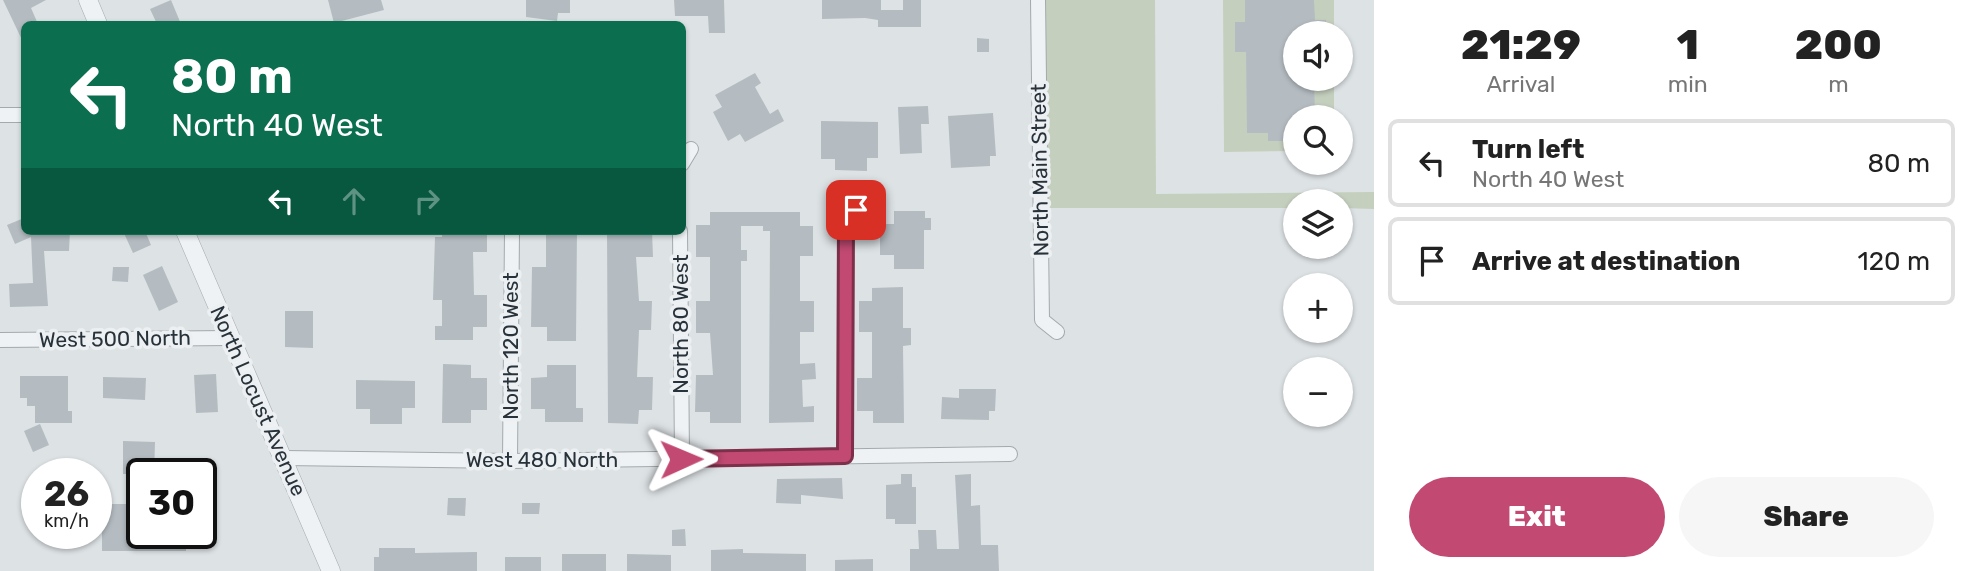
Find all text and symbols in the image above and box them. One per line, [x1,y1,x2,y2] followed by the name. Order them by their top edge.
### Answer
[1461,20,1581,70] text: 21:29
[1677,20,1699,70] text: 1
[1795,20,1882,70] text: 200
[1283,21,1353,427] map controls
[1283,21,1353,91] button: sound
[171,47,293,105] text: 80 m
[56,49,147,140] icon: left
[1486,70,1555,98] text: Arrival
[1668,70,1708,98] text: min
[1828,70,1849,98] text: m
[1025,83,1054,257] street label: North Main Street
[1283,105,1353,175] button: search
[171,106,383,144] text: North 40 West
[1472,134,1584,165] text: Turn left
[1413,144,1451,182] icon: left
[1867,148,1930,179] text: 80 m
[1472,165,1624,193] text: North 40 West
[826,180,886,240] pin
[262,182,300,220] icon: left
[335,182,373,220] icon: ahead
[408,182,446,220] icon: right
[1283,189,1353,259] button: layers
[837,191,875,229] icon: arrive
[1413,242,1451,280] icon: arrive
[1472,246,1740,277] text: Arrive at destination
[1858,246,1930,277] text: 120 m
[668,254,693,394] street label: North 80 West
[498,272,523,420] street label: North 120 West
[1283,273,1353,343] button: +
[205,302,312,500] street label: North Locust Avenue
[39,325,191,352] street label: West 500 North
[1283,357,1353,427] button: −
[644,422,718,496] position arrow
[466,447,618,472] street label: West 480 North
[126,458,217,549] speed limit sign: 30
[44,473,89,515] text: 26
[1409,477,1665,557] button: Exit
[1679,477,1934,557] button: Share
[44,510,89,532] text: km/h

